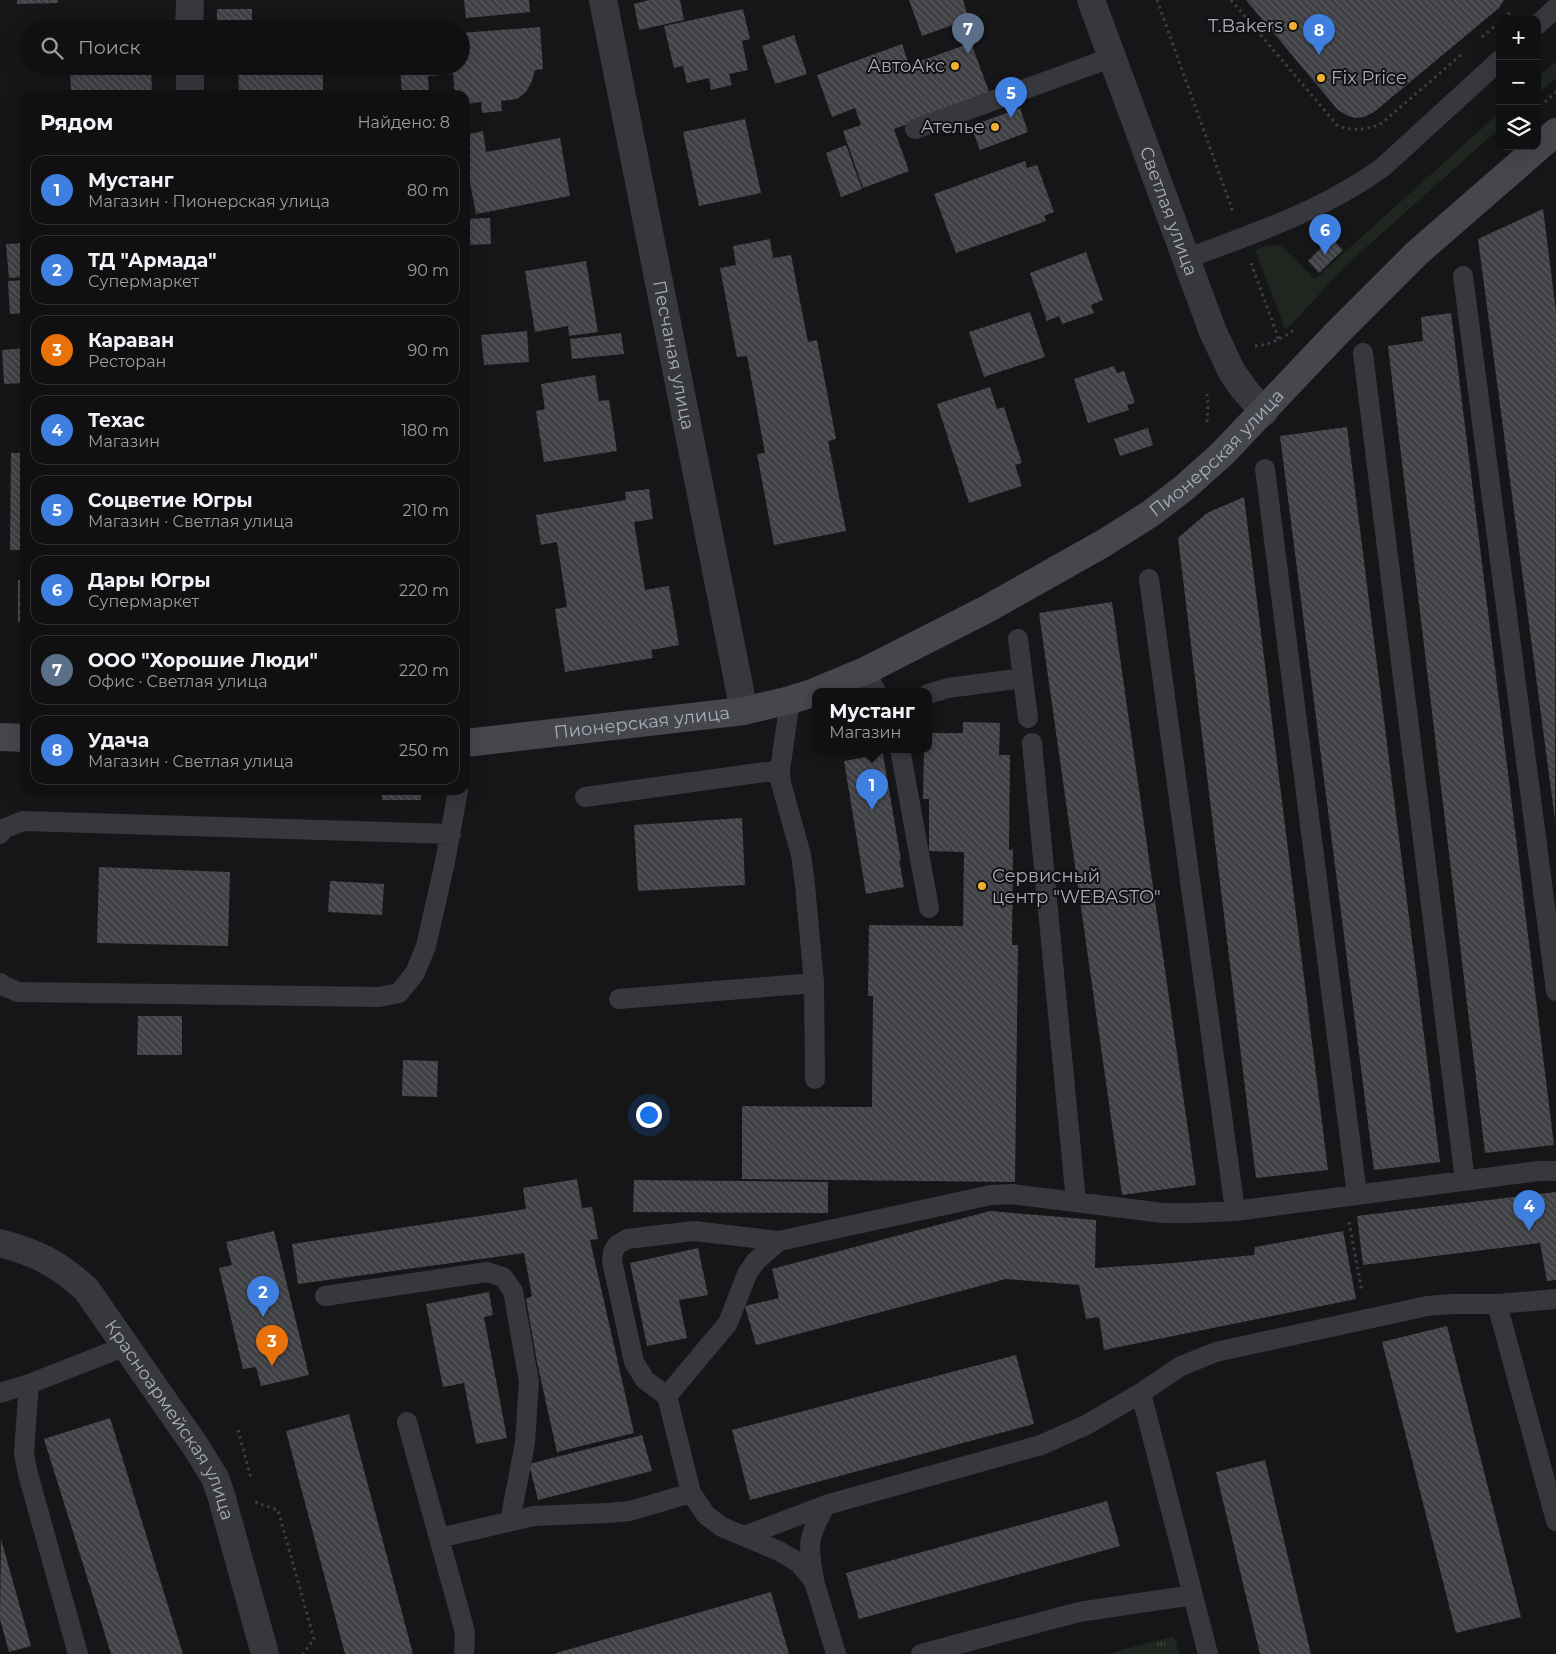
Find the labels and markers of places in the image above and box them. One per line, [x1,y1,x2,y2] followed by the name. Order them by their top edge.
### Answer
[952,13,984,54] pin: 7
[1303,14,1335,55] pin: 8
[1208,15,1283,37] place label: T.Bakers
[1287,20,1299,32] marker: T.Bakers
[868,55,945,77] place label: АвтоАкс
[949,60,961,72] marker: АвтоАкс
[1331,67,1407,89] place label: Fix Price
[1315,72,1327,84] marker: Fix Price
[995,77,1027,118] pin: 5
[921,116,985,138] place label: Ателье
[989,121,1001,133] marker: Ателье
[1309,214,1341,255] pin: 6
[856,769,888,810] pin: 1
[992,865,1161,908] place label: Сервисный центр "WEBASTO"
[976,880,988,892] marker: Сервисный центр "WEBASTO"
[1513,1190,1545,1231] pin: 4
[247,1276,279,1317] pin: 2
[256,1325,288,1366] pin: 3

